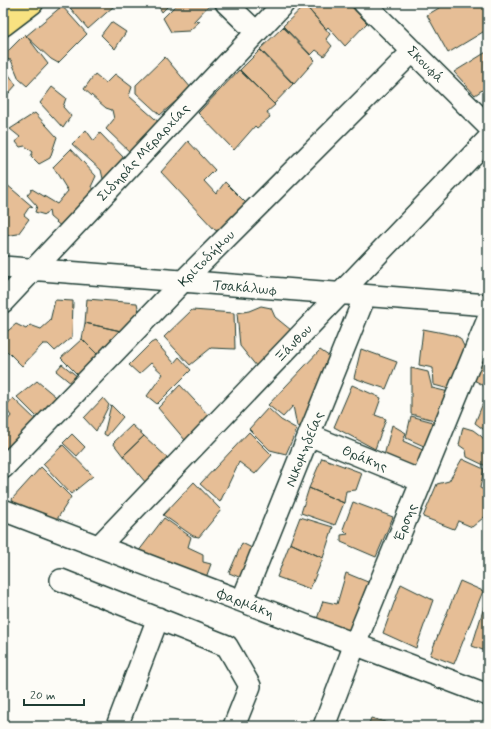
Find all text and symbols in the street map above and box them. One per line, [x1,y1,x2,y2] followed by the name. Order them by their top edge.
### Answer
[403,42,448,87] street label: Σκουφά
[94,100,194,206] street label: Σιδηράς Μεραρχίας
[174,226,239,291] street label: Κριτοδήμου
[212,276,278,300] street label: Τσακάλωφ
[271,321,316,367] street label: Ξάνθου
[282,409,328,490] street label: Νικομηδείας
[339,442,390,476] street label: Θράκης
[390,501,422,544] street label: Έρσης
[214,584,277,623] street label: Φαρμάκη
[24,681,84,707] scale bar
[30,688,56,704] text: 20 m

